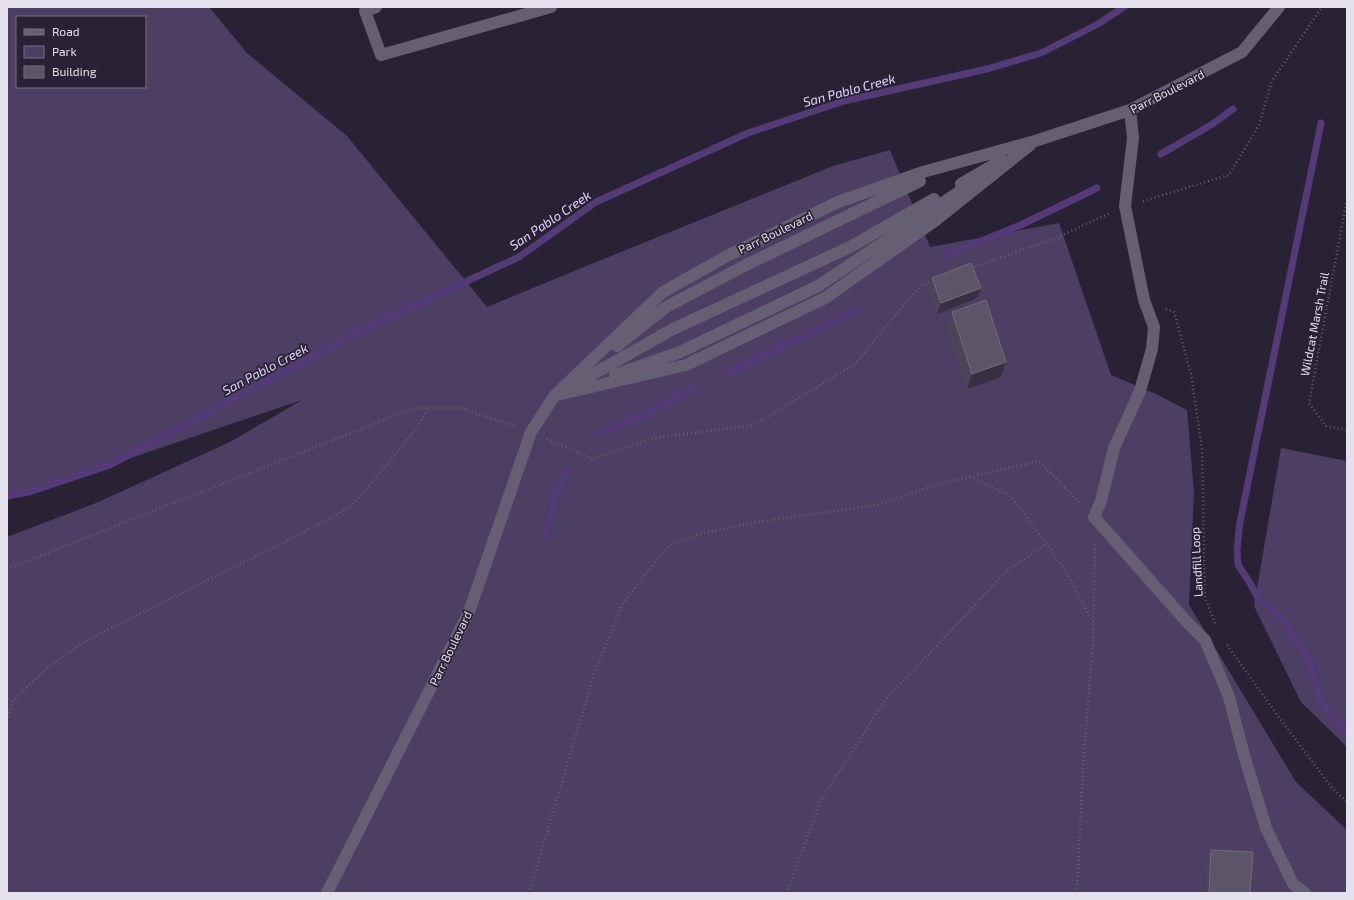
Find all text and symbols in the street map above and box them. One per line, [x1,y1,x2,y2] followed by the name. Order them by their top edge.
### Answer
[16,16,146,88] legend
[52,24,80,38] text: Road
[52,44,77,58] text: Park
[52,64,97,78] text: Building
[1128,66,1206,116] street label: Parr Boulevard
[801,70,897,110] water label: San Pablo Creek
[506,187,594,253] water label: San Pablo Creek
[735,208,815,256] street label: Parr Boulevard
[1297,270,1331,377] street label: Wildcat Marsh Trail
[219,340,311,398] water label: San Pablo Creek
[1187,527,1205,597] street label: Landfill Loop
[426,608,474,688] street label: Parr Boulevard

